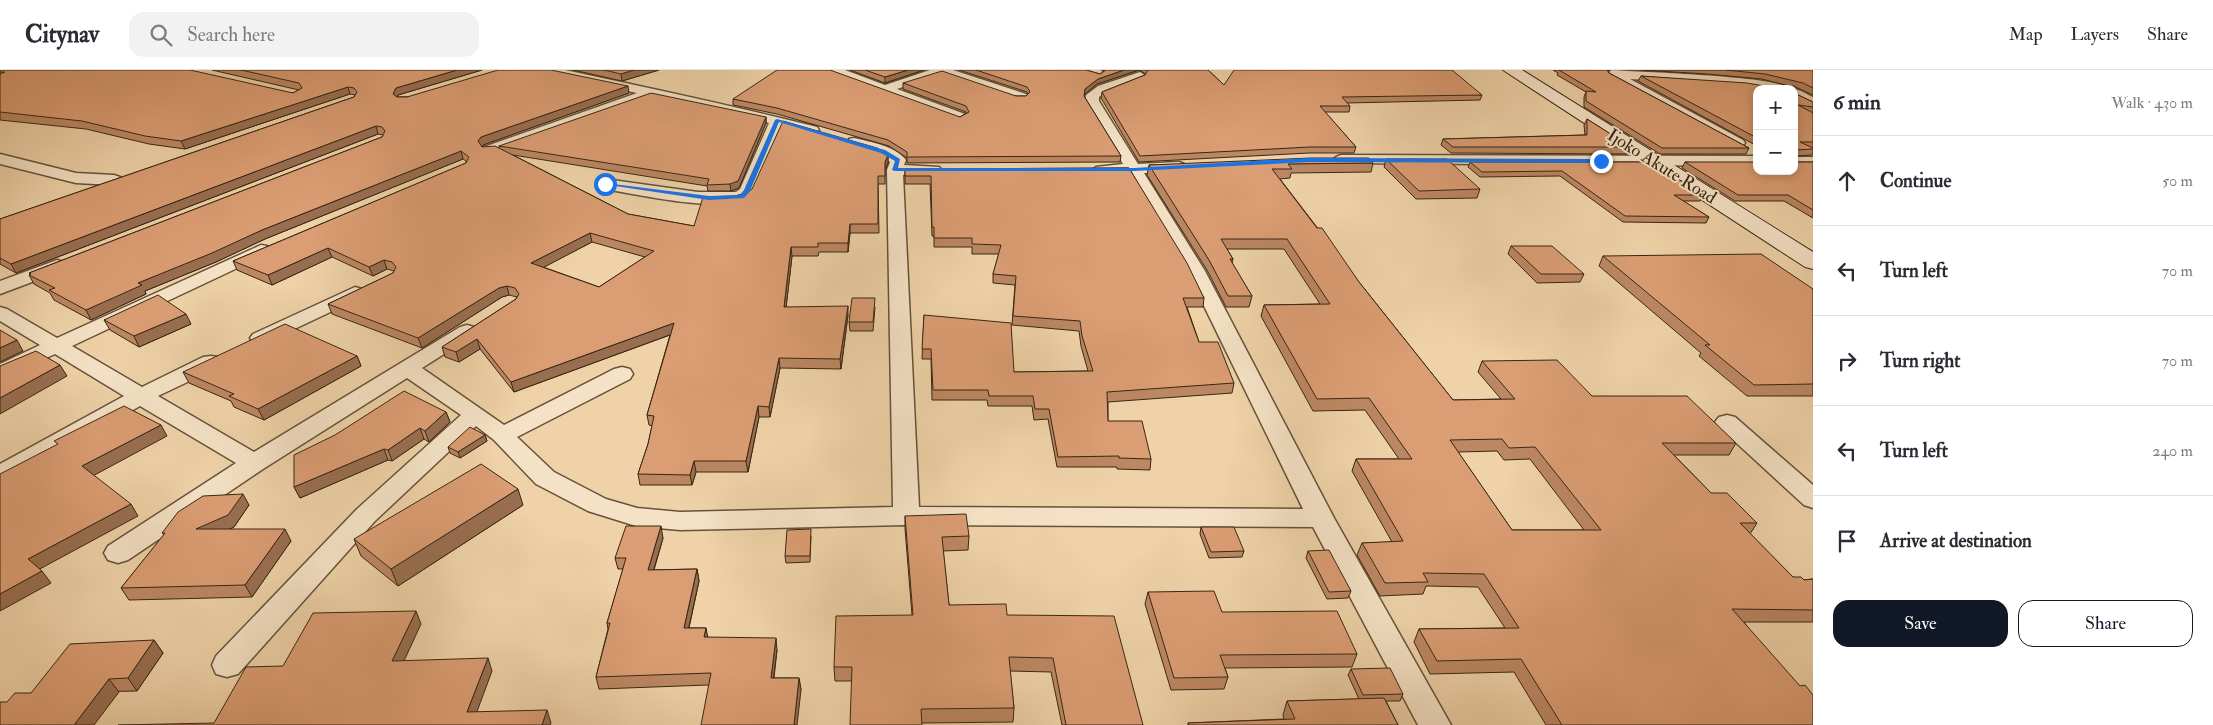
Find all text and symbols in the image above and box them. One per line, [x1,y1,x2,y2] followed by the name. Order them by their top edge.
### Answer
[129,12,479,57] search box
[25,19,99,50] text: Citynav
[147,21,175,49] icon: search
[187,23,275,47] text: Search here
[2009,23,2043,46] text: Map
[2071,23,2119,46] text: Layers
[2147,23,2188,46] text: Share
[1753,85,1798,175] map controls
[1753,85,1798,130] button: +
[1833,89,1881,116] text: 6 min
[2111,93,2193,113] text: Walk · 430 m
[1603,124,1721,209] street label: Ijoko Akute Road
[1753,130,1798,175] button: −
[1590,150,1613,173] route end
[1833,167,1861,195] icon: ahead
[1880,169,1951,193] text: Continue
[2162,171,2193,191] text: 50 m
[594,173,617,196] route start
[1833,257,1861,285] icon: left
[1880,259,1948,283] text: Turn left
[2162,261,2193,281] text: 70 m
[1833,347,1861,375] icon: right
[1880,349,1960,373] text: Turn right
[2162,351,2193,371] text: 70 m
[1833,437,1861,465] icon: left
[1880,439,1948,463] text: Turn left
[2152,441,2193,461] text: 240 m
[1833,527,1861,555] icon: arrive
[1880,529,2032,553] text: Arrive at destination
[1833,600,2008,647] button: Save
[2018,600,2193,647] button: Share

